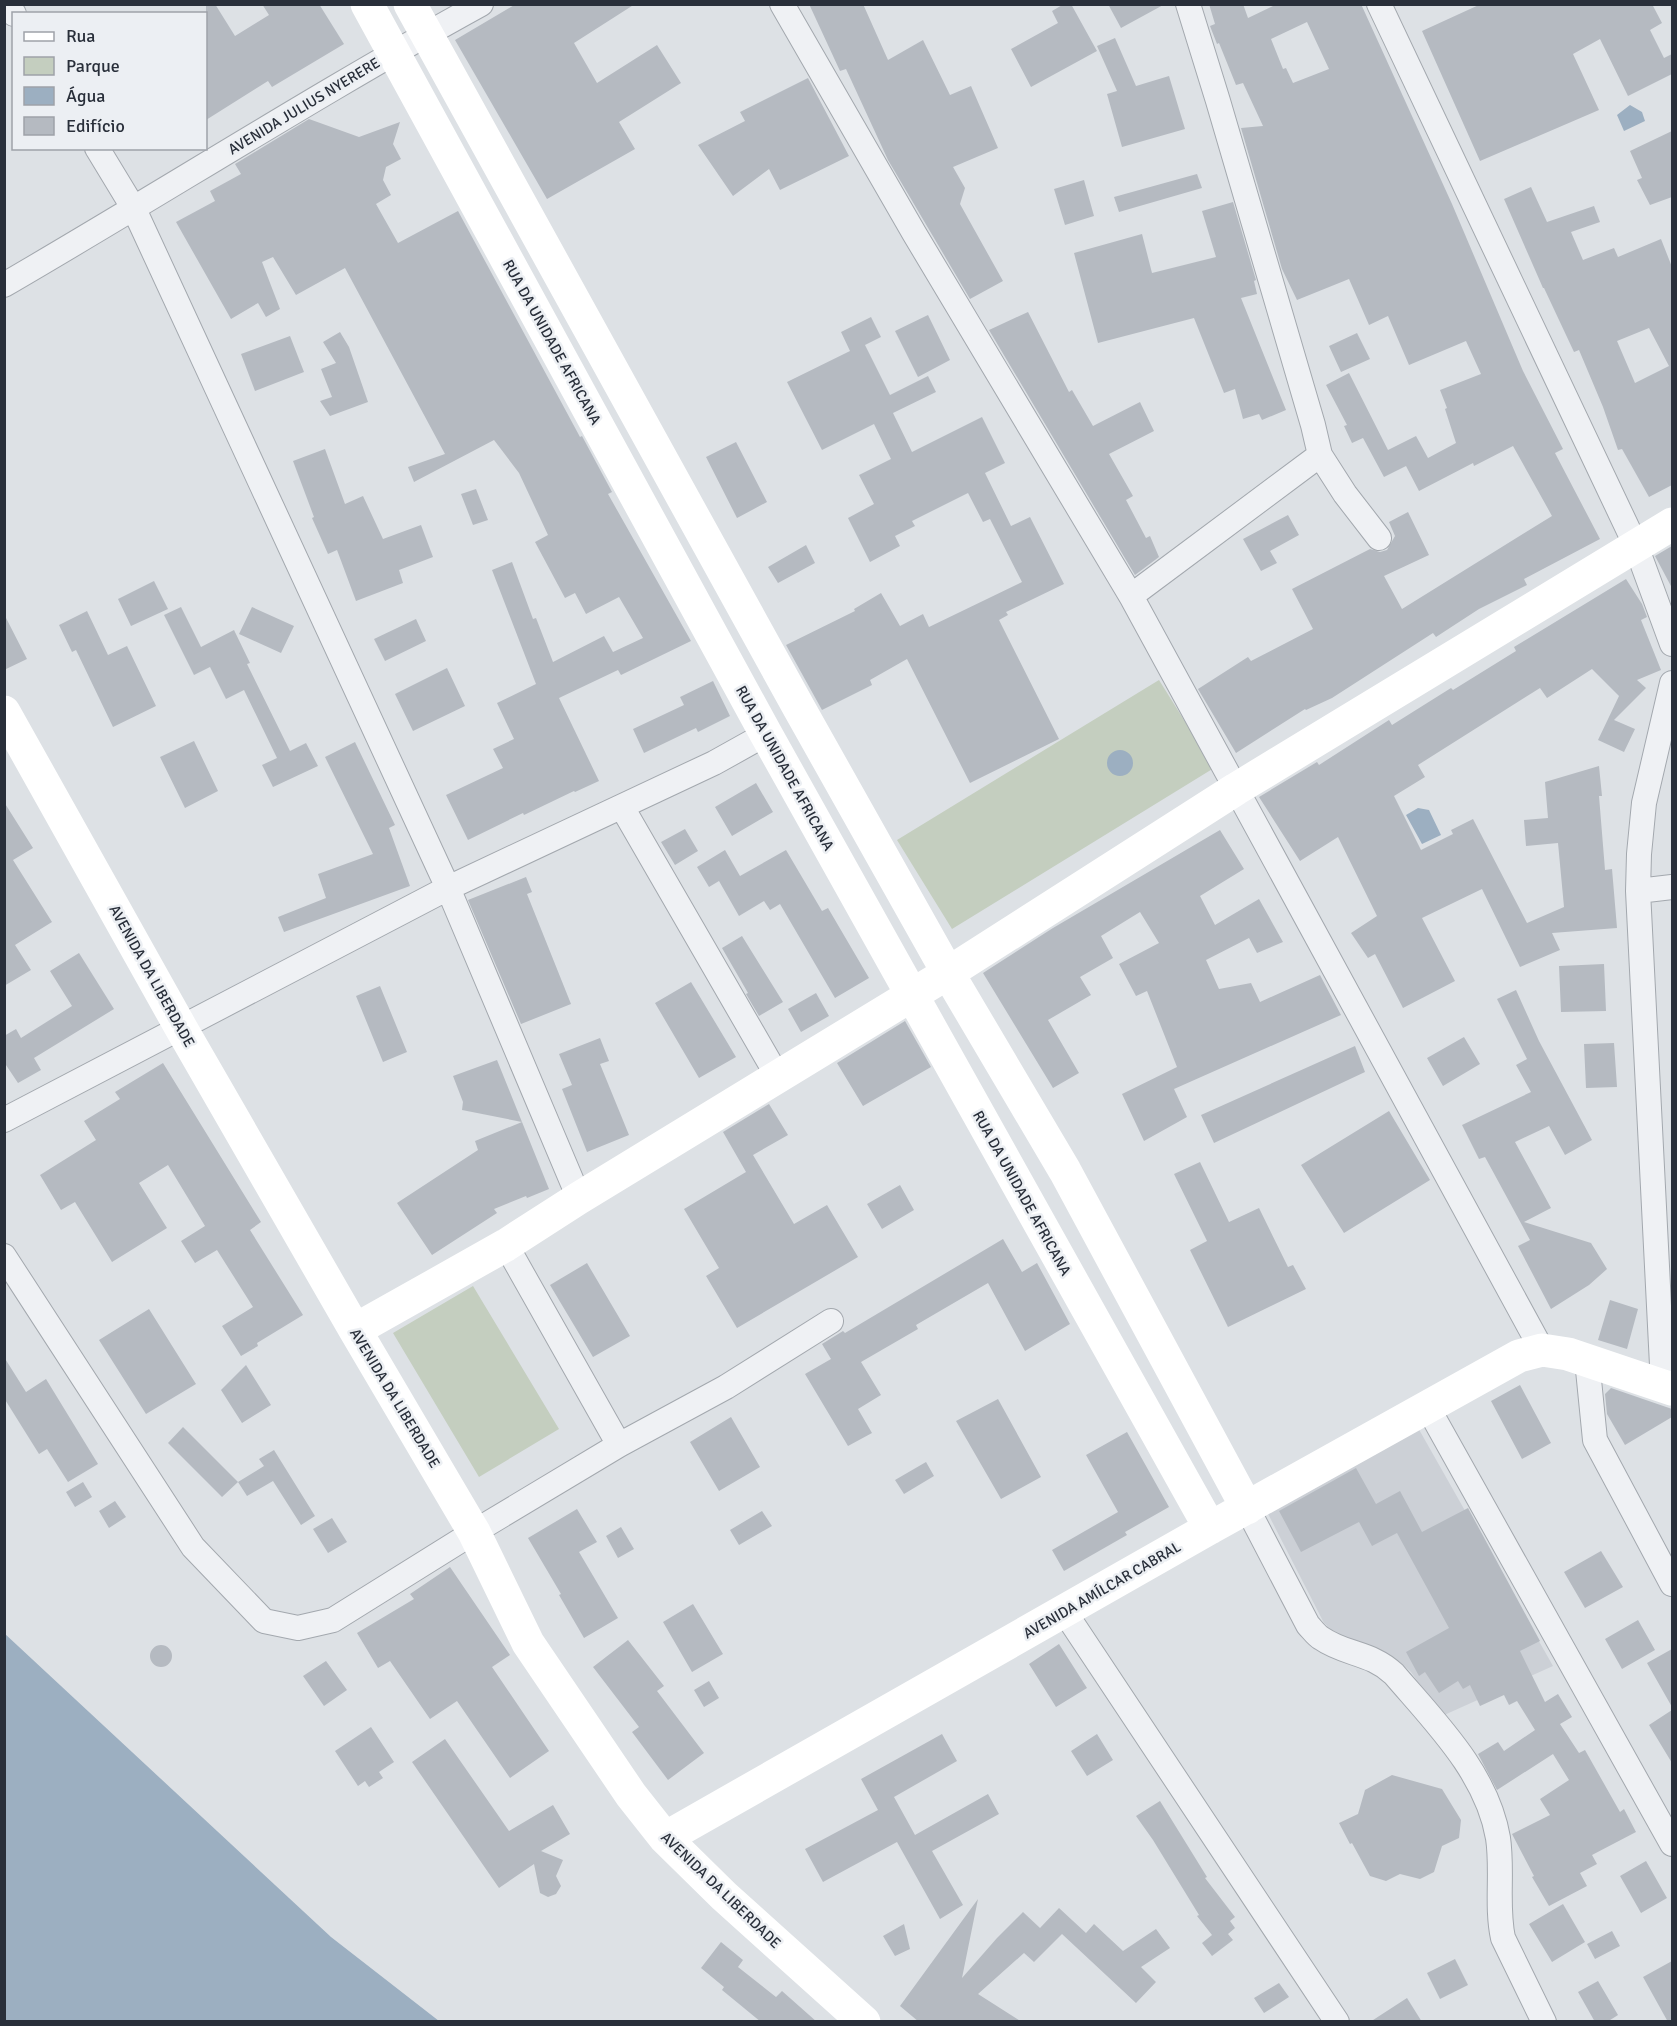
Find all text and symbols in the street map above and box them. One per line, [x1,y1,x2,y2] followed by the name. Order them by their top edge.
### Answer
[12,12,207,150] legend
[66,25,95,47] text: Rua
[225,54,383,158] street label: AVENIDA JULIUS NYERERE
[66,55,120,77] text: Parque
[66,85,105,107] text: Água
[66,115,125,137] text: Edifício
[499,256,605,428] street label: RUA DA UNIDADE AFRICANA
[732,682,838,854] street label: RUA DA UNIDADE AFRICANA
[105,902,199,1050] street label: AVENIDA DA LIBERDADE
[969,1107,1075,1279] street label: RUA DA UNIDADE AFRICANA
[346,1325,444,1471] street label: AVENIDA DA LIBERDADE
[1020,1536,1184,1643] street label: AVENIDA AMÍLCAR CABRAL
[657,1828,785,1952] street label: AVENIDA DA LIBERDADE

